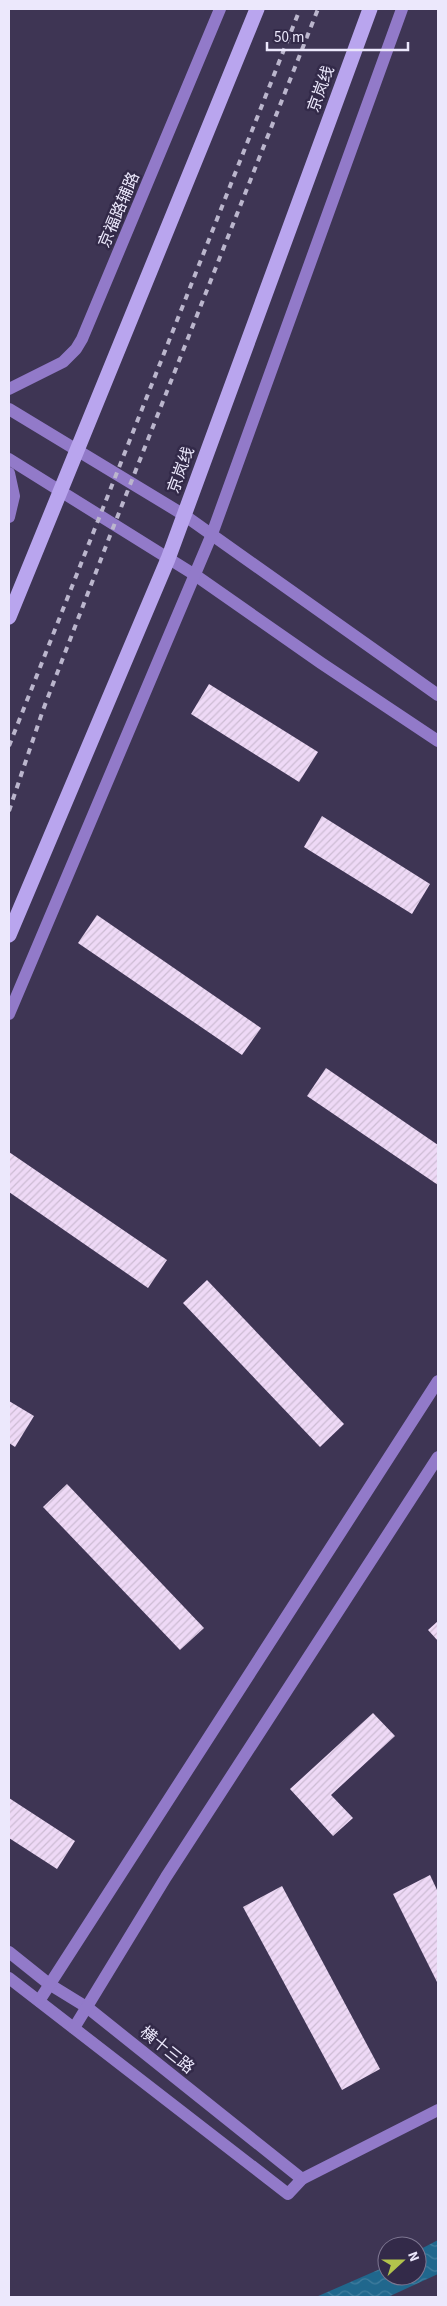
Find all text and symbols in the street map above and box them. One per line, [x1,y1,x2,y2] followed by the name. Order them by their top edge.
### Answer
[267,20,408,52] scale bar
[274,27,304,48] text: 50 m
[302,63,340,115] street label: 京岚线
[93,169,145,251] street label: 京福路辅路
[162,444,200,496] street label: 京岚线
[135,2021,199,2079] street label: 横十三路
[377,2236,427,2286] north arrow
[402,2249,424,2265] text: N

